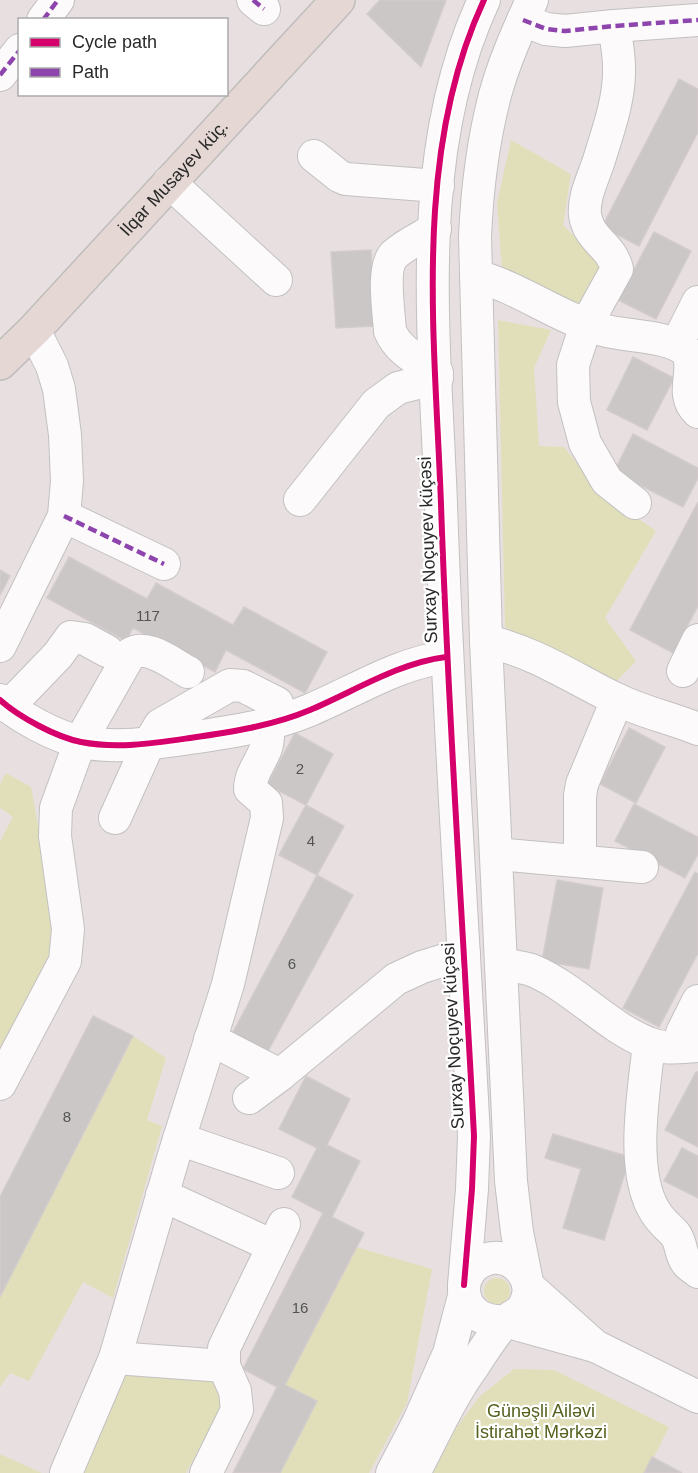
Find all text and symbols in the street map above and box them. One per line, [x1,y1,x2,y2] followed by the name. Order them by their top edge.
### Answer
[18,18,228,96] legend
[72,32,157,52] text: Cycle path
[72,62,109,82] text: Path
[116,116,232,240] street label: İlqar Musayev küç.
[415,456,441,644] street label: Surxay Noçuyev küçəsi
[136,607,160,624] house number: 117
[296,760,304,777] house number: 2
[307,832,315,849] house number: 4
[438,942,468,1130] street label: Surxay Noçuyev küçəsi
[288,955,296,972] house number: 6
[63,1108,71,1125] house number: 8
[292,1299,308,1316] house number: 16
[475,1401,607,1442] park label: Günəşli Ailəvi İstirahət Mərkəzi

